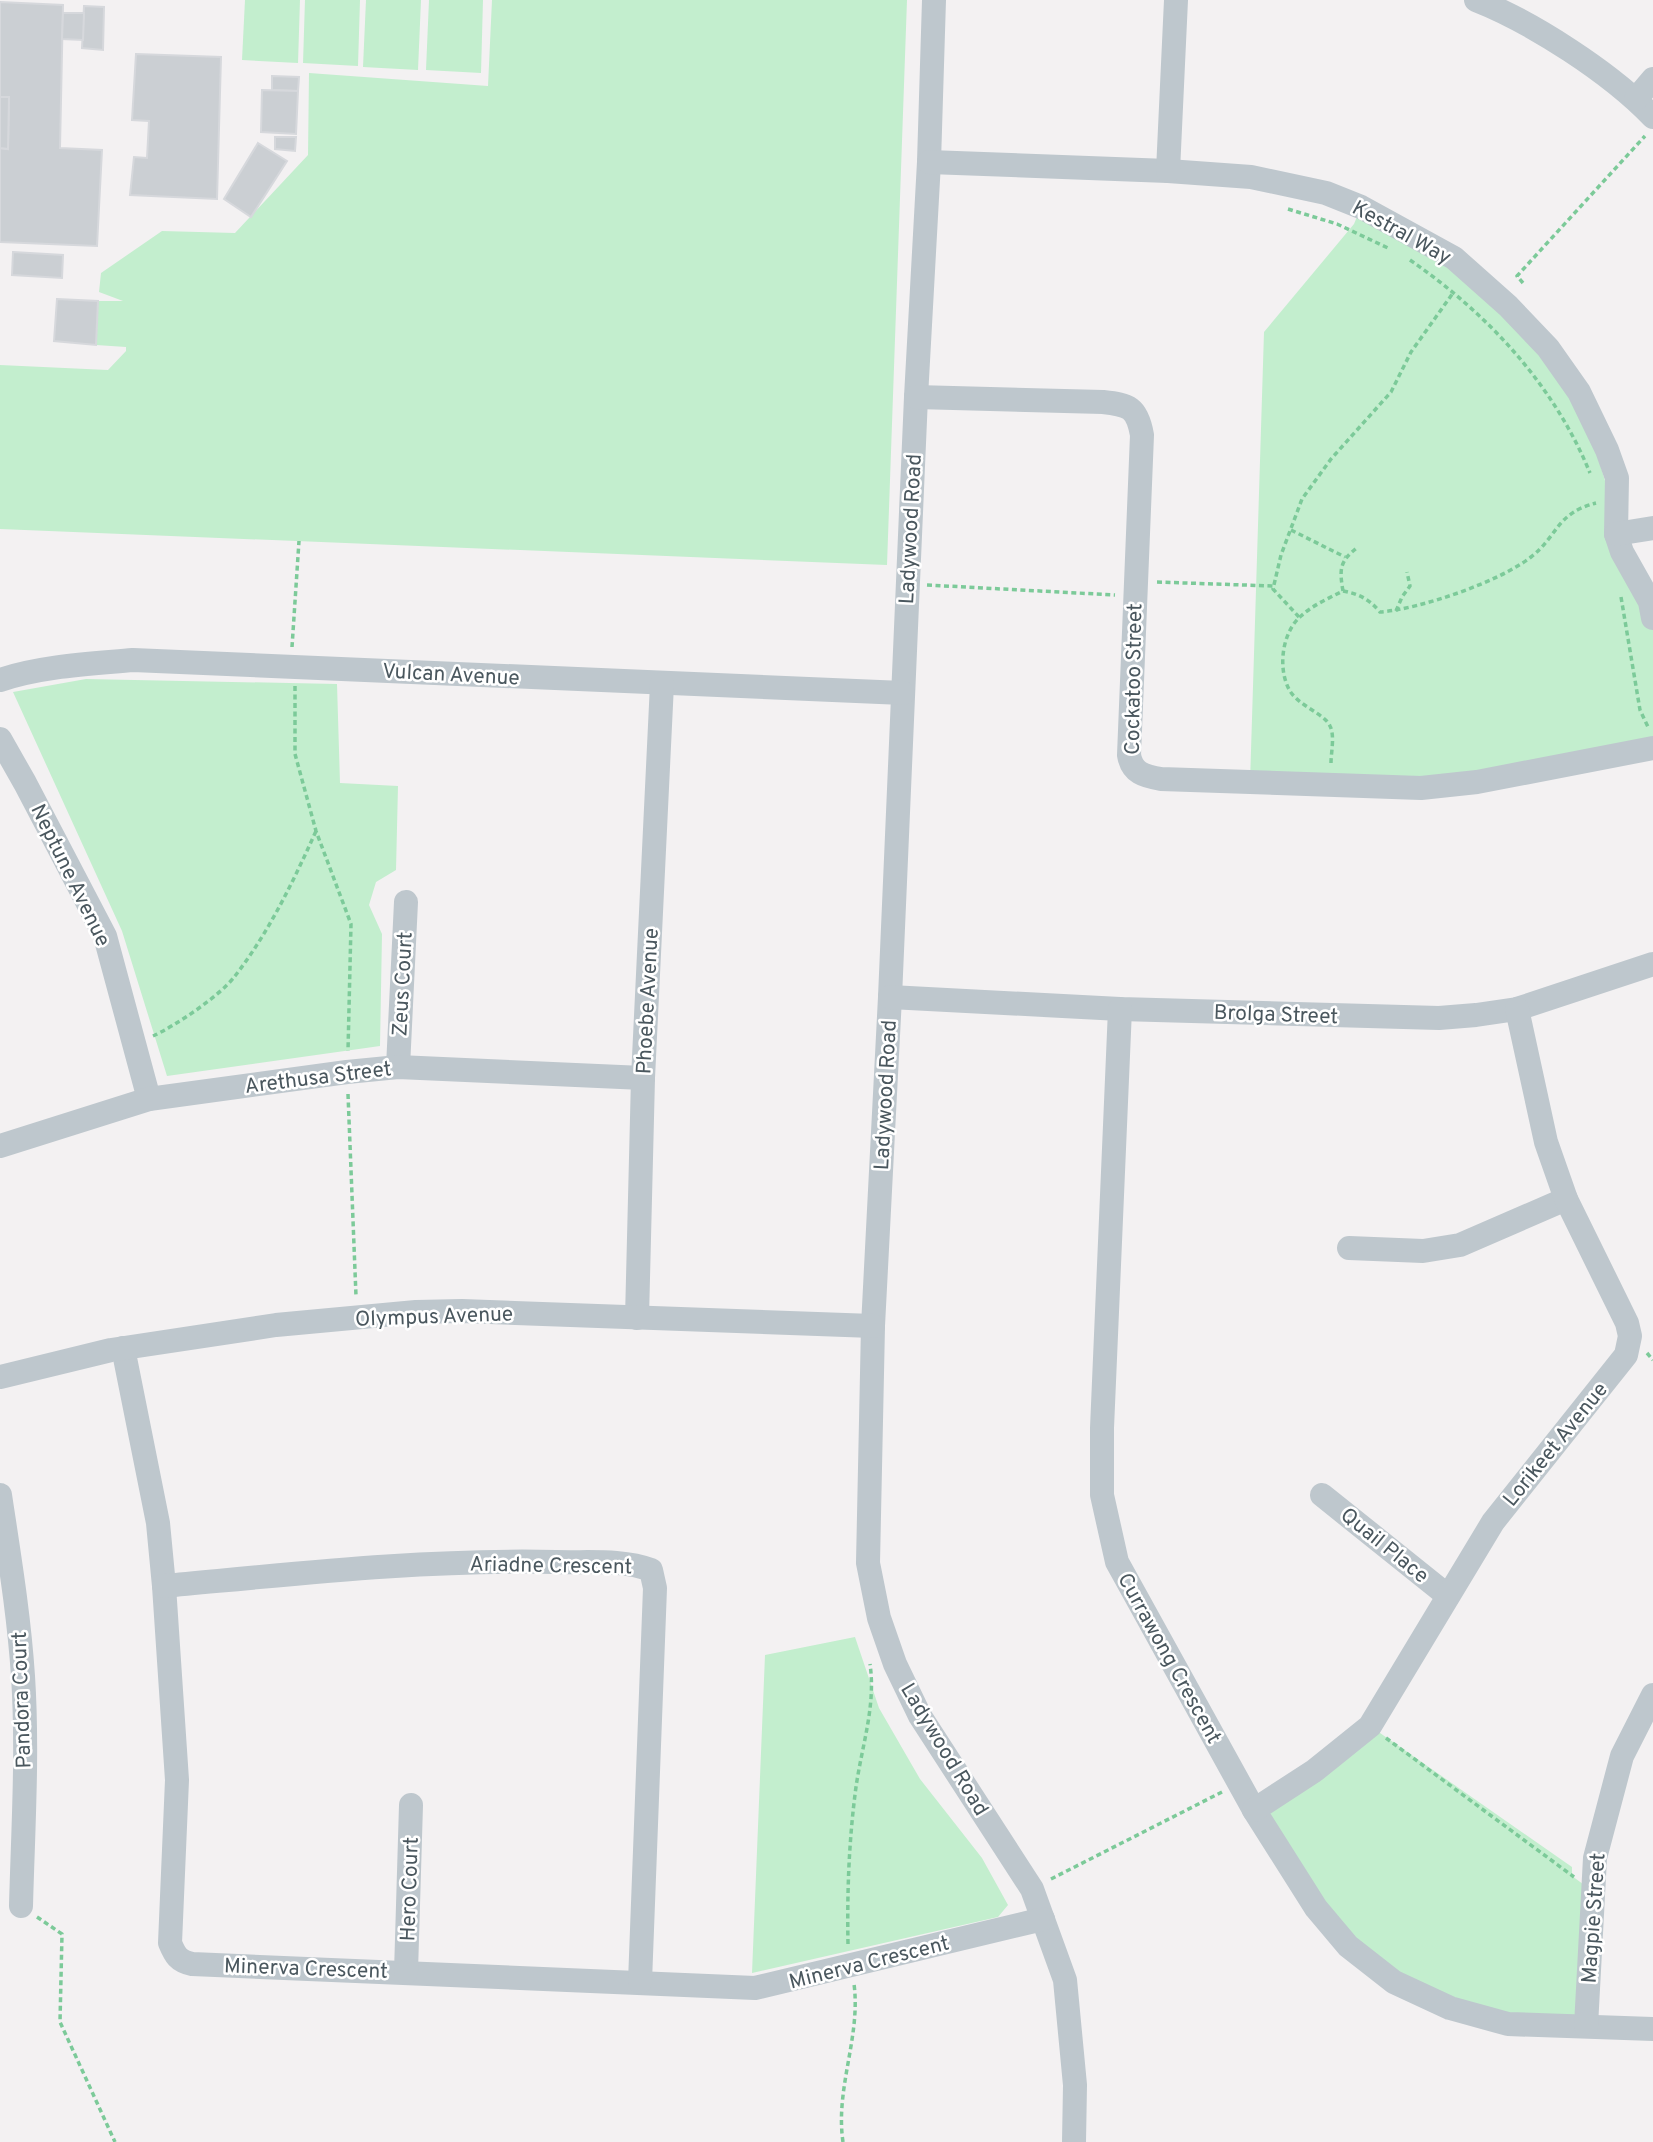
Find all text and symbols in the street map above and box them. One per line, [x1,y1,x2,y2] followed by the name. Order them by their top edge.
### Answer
[1347,195,1456,272] street label: Kestral Way
[894,453,929,605] street label: Ladywood Road
[1120,603,1149,755] street label: Cockatoo Street
[382,658,520,693] street label: Vulcan Avenue
[23,800,116,951] street label: Neptune Avenue
[631,927,666,1075] street label: Phoebe Avenue
[387,931,420,1037] street label: Zeus Court
[1213,1000,1339,1031] street label: Brolga Street
[869,1019,904,1171] street label: Ladywood Road
[243,1056,393,1101] street label: Arethusa Street
[355,1301,513,1334] street label: Olympus Avenue
[1498,1377,1615,1513] street label: Lorikeet Avenue
[1334,1502,1434,1590] street label: Quail Place
[469,1552,633,1581] street label: Ariadne Crescent
[1111,1569,1227,1749] street label: Currawong Crescent
[7,1631,38,1769] street label: Pandora Court
[893,1678,994,1821] street label: Ladywood Road
[395,1836,426,1942] street label: Hero Court
[1576,1852,1613,1984] street label: Magpie Street
[786,1931,952,1996] street label: Minerva Crescent
[223,1953,388,1986] street label: Minerva Crescent

